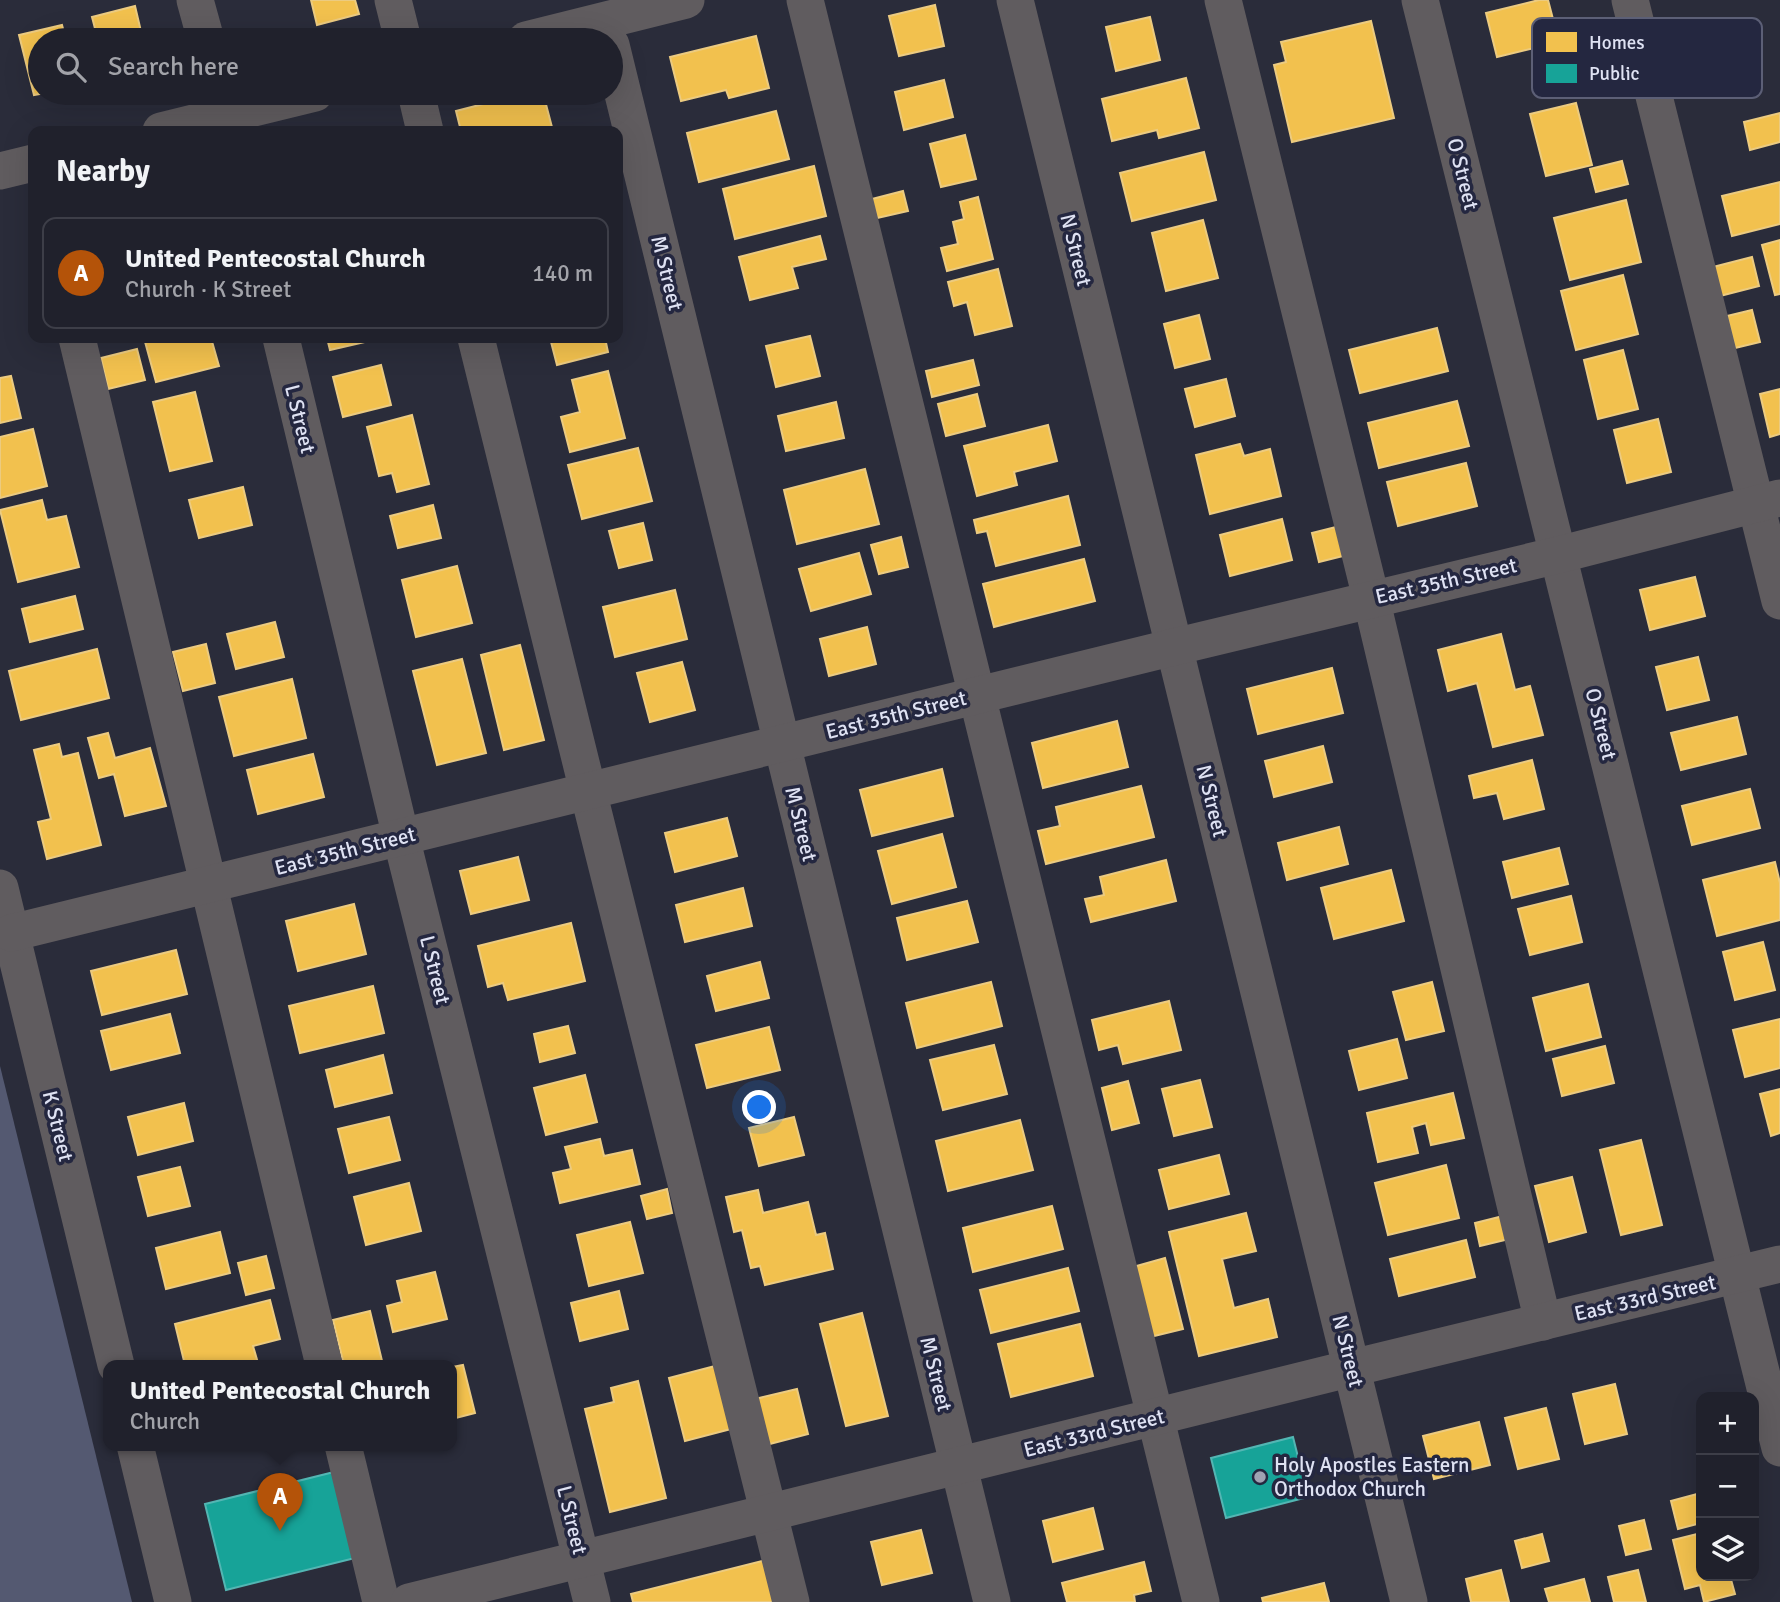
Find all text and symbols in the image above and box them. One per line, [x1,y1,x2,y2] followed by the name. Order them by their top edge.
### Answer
[1532,18,1762,98] legend
[28,28,623,105] search box
[1589,31,1645,55] text: Homes
[52,48,90,86] icon: search
[108,51,239,83] text: Search here
[1589,62,1640,86] text: Public
[1442,135,1484,213] street label: O Street
[56,153,150,190] text: Nearby
[1054,211,1098,289] street label: N Street
[645,233,689,313] street label: M Street
[125,243,426,275] text: United Pentecostal Church
[74,259,88,288] text: A
[532,259,593,288] text: 140 m
[125,275,291,304] text: Church · K Street
[279,382,321,456] street label: L Street
[1373,552,1519,610] street label: East 35th Street
[823,685,969,745] street label: East 35th Street
[1580,685,1622,763] street label: O Street
[1190,762,1234,840] street label: N Street
[779,784,823,864] street label: M Street
[272,821,418,881] street label: East 35th Street
[414,933,456,1007] street label: L Street
[37,1088,79,1164] street label: K Street
[742,1090,776,1124] your location
[1572,1269,1718,1327] street label: East 33rd Street
[1326,1312,1370,1390] street label: N Street
[914,1334,958,1414] street label: M Street
[103,1360,457,1451] popup
[130,1375,430,1407] text: United Pentecostal Church
[1696,1392,1759,1581] map controls
[1696,1392,1759,1455] button: +
[1021,1403,1167,1463] street label: East 33rd Street
[130,1407,200,1436] text: Church
[1274,1452,1470,1502] place label: Holy Apostles Eastern Orthodox Church
[1696,1455,1759,1518] button: −
[1252,1469,1268,1485] marker: Holy Apostles Eastern Orthodox Church
[257,1473,303,1531] pin: A
[551,1483,593,1557] street label: L Street
[1696,1518,1759,1581] button: layers

